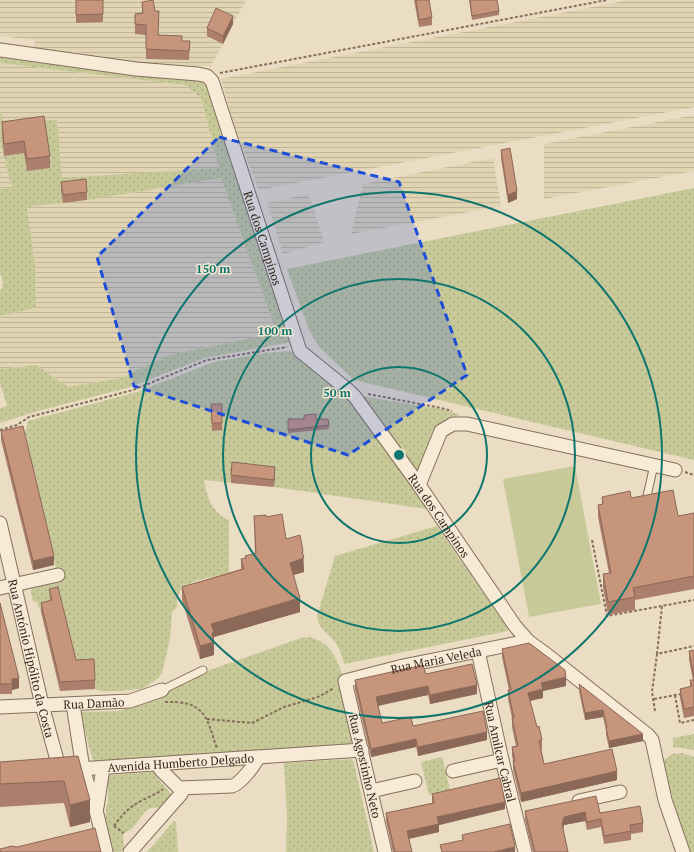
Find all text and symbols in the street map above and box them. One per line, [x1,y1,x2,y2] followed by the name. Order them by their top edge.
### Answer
[241,189,286,287] street label: Rua dos Campinos
[196,261,230,276] text: 150 m
[258,323,292,338] text: 100 m
[323,385,351,400] text: 50 m
[392,448,406,462] centre of rings
[406,470,474,560] street label: Rua dos Campinos
[6,578,58,739] street label: Rua António Hipólito da Costa
[389,643,483,676] street label: Rua Maria Veleda
[63,694,125,712] street label: Rua Damão
[482,700,520,804] street label: Rua Amilcar Cabral
[346,712,384,820] street label: Rua Agostinho Neto
[107,750,255,775] street label: Avenida Humberto Delgado

